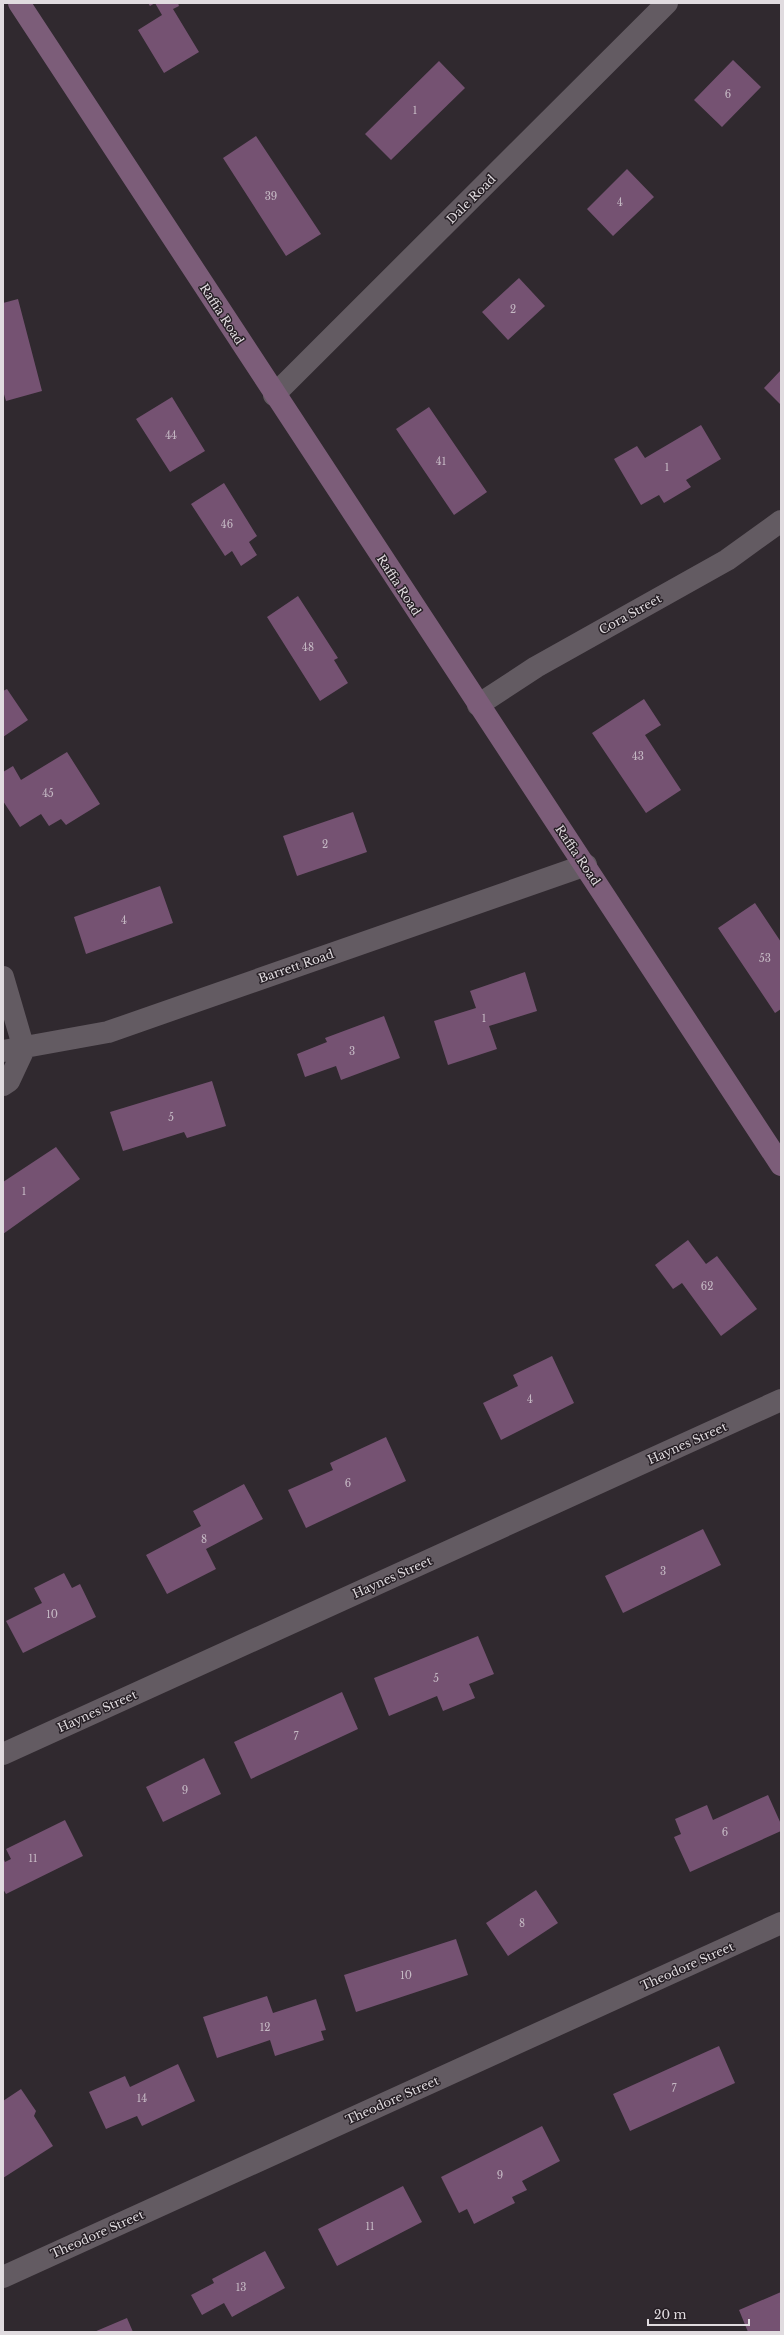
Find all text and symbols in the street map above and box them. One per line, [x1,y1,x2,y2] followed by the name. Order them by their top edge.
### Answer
[725,88,731,101] house number: 6
[413,104,417,117] house number: 1
[443,171,499,227] street label: Dale Road
[265,190,277,203] house number: 39
[617,196,623,209] house number: 4
[197,281,247,347] street label: Raffia Road
[510,303,516,316] house number: 2
[165,429,177,442] house number: 44
[436,455,446,468] house number: 41
[665,461,669,474] house number: 1
[221,518,233,531] house number: 46
[374,552,424,618] street label: Raffia Road
[596,590,664,637] street label: Cora Street
[302,641,314,654] house number: 48
[632,750,644,763] house number: 43
[42,787,54,800] house number: 45
[552,822,604,888] street label: Raffia Road
[322,838,328,851] house number: 2
[121,914,127,927] house number: 4
[256,946,336,986] street label: Barrett Road
[759,952,771,965] house number: 53
[482,1012,486,1025] house number: 1
[349,1045,355,1058] house number: 3
[168,1111,174,1124] house number: 5
[22,1185,26,1198] house number: 1
[701,1280,713,1293] house number: 62
[527,1393,533,1406] house number: 4
[645,1419,729,1467] street label: Haynes Street
[345,1477,351,1490] house number: 6
[201,1533,207,1546] house number: 8
[350,1553,434,1601] street label: Haynes Street
[660,1565,666,1578] house number: 3
[46,1608,58,1621] house number: 10
[433,1672,439,1685] house number: 5
[55,1687,139,1735] street label: Haynes Street
[293,1730,299,1743] house number: 7
[182,1784,188,1797] house number: 9
[722,1826,728,1839] house number: 6
[29,1852,37,1865] house number: 11
[519,1917,525,1930] house number: 8
[638,1939,736,1993] street label: Theodore Street
[400,1969,412,1982] house number: 10
[260,2021,270,2034] house number: 12
[343,2073,441,2127] street label: Theodore Street
[671,2082,677,2095] house number: 7
[137,2092,147,2105] house number: 14
[497,2169,503,2182] house number: 9
[48,2207,146,2261] street label: Theodore Street
[366,2220,374,2233] house number: 11
[236,2281,246,2294] house number: 13
[648,2301,749,2327] scale bar
[654,2307,686,2322] text: 20 m

